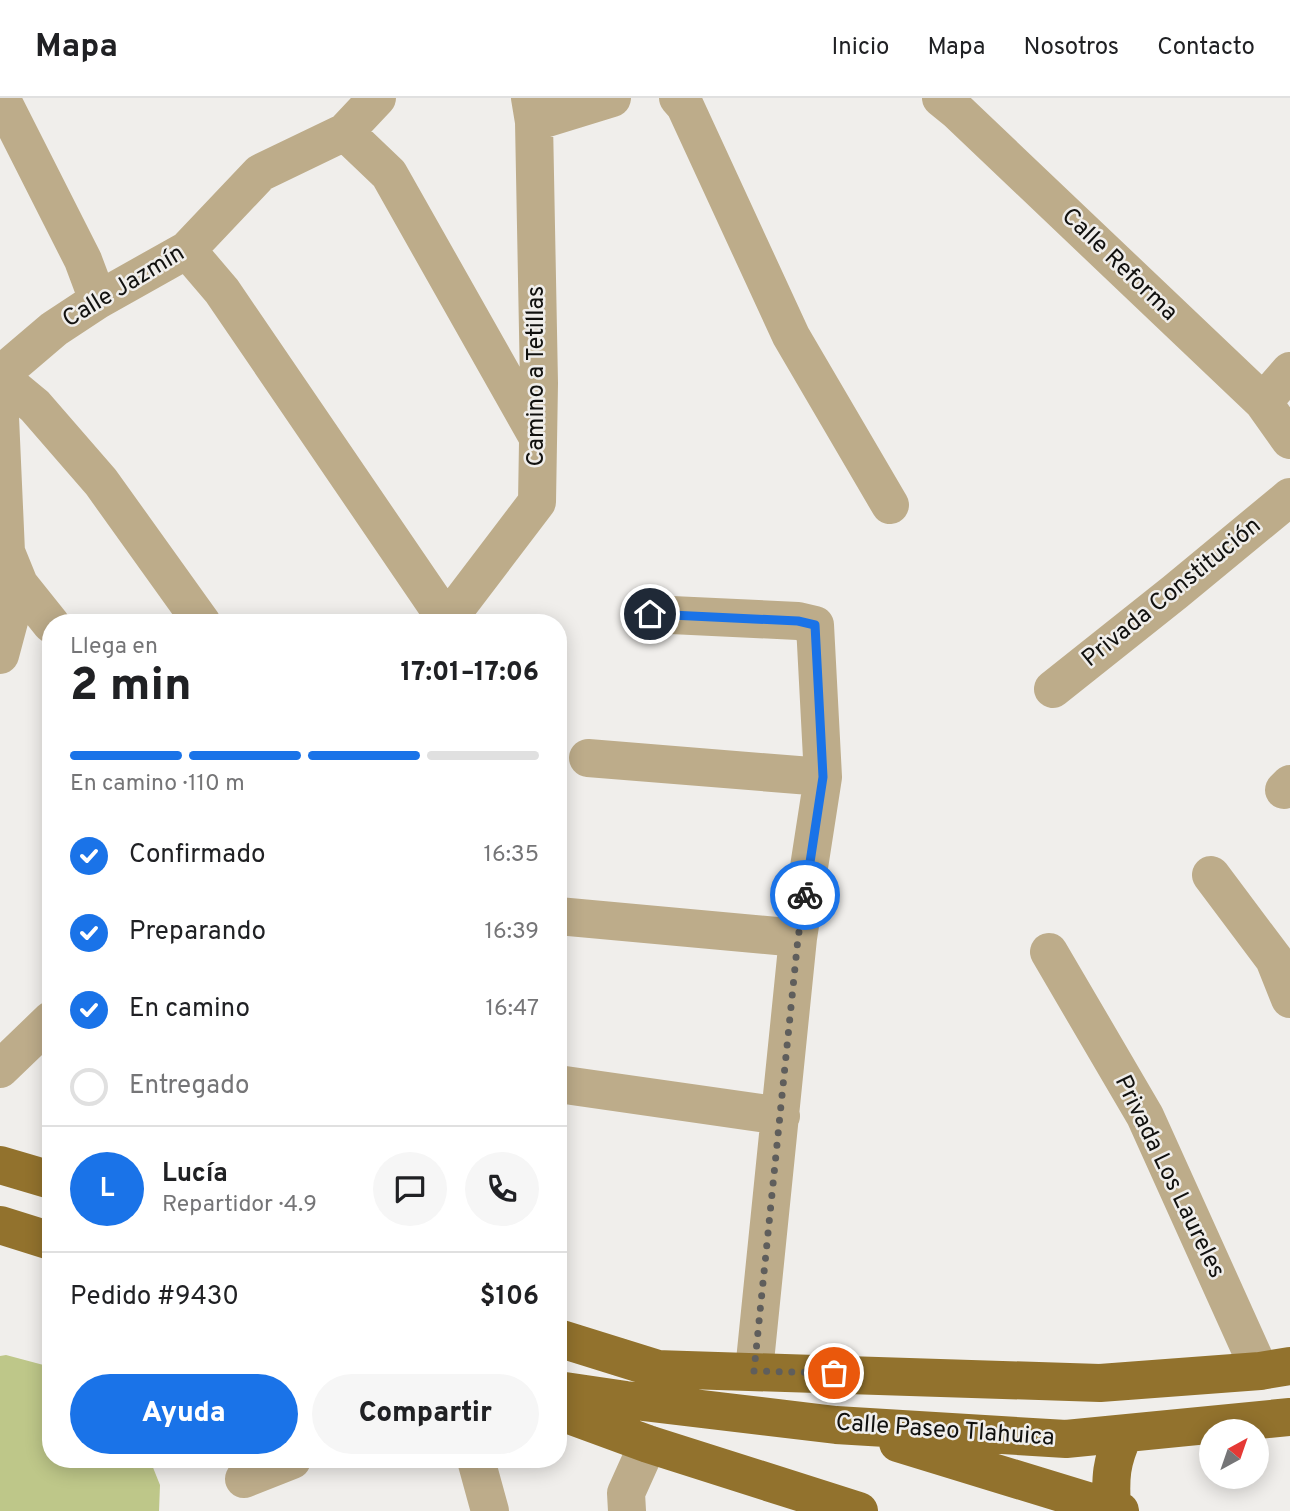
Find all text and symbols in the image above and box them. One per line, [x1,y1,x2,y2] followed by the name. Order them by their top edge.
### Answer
[35,27,118,69] text: Mapa
[832,33,889,63] text: Inicio
[927,33,986,63] text: Mapa
[1024,33,1119,63] text: Nosotros
[1157,33,1255,63] text: Contacto
[1055,202,1183,328] street label: Calle Reforma
[58,239,190,335] street label: Calle Jazmín
[522,286,552,466] street label: Camino a Tetillas
[1076,511,1268,675] street label: Privada Constitución
[620,584,680,644] pin
[631,595,669,633] icon: home
[70,633,158,662] text: Llega en
[401,657,539,690] text: 17:01–17:06
[70,658,192,717] text: 2 min
[70,770,245,799] text: En camino · 110 m
[70,837,108,875] icon: check
[129,839,266,872] text: Confirmado
[483,841,539,870] text: 16:35
[770,860,840,930] courier
[786,876,824,914] icon: bike
[70,914,108,952] icon: check
[129,916,266,949] text: Preparando
[484,918,539,947] text: 16:39
[70,991,108,1029] icon: check
[129,993,250,1026] text: En camino
[485,995,539,1024] text: 16:47
[129,1070,249,1103] text: Entregado
[1107,1071,1231,1283] street label: Privada Los Laureles
[373,1152,447,1226] button: chat
[465,1152,539,1226] button: phone
[162,1158,228,1191] text: Lucía
[100,1173,114,1206] text: L
[162,1191,317,1220] text: Repartidor · 4.9
[70,1281,239,1314] text: Pedido #9430
[480,1281,539,1314] text: $106
[804,1343,864,1403] pin
[815,1354,853,1392] icon: bag
[70,1374,298,1454] button: Ayuda
[312,1374,539,1454] button: Compartir
[835,1408,1055,1454] street label: Calle Paseo Tlahuica
[1199,1419,1269,1489] north arrow
[1199,1419,1269,1489] map controls

